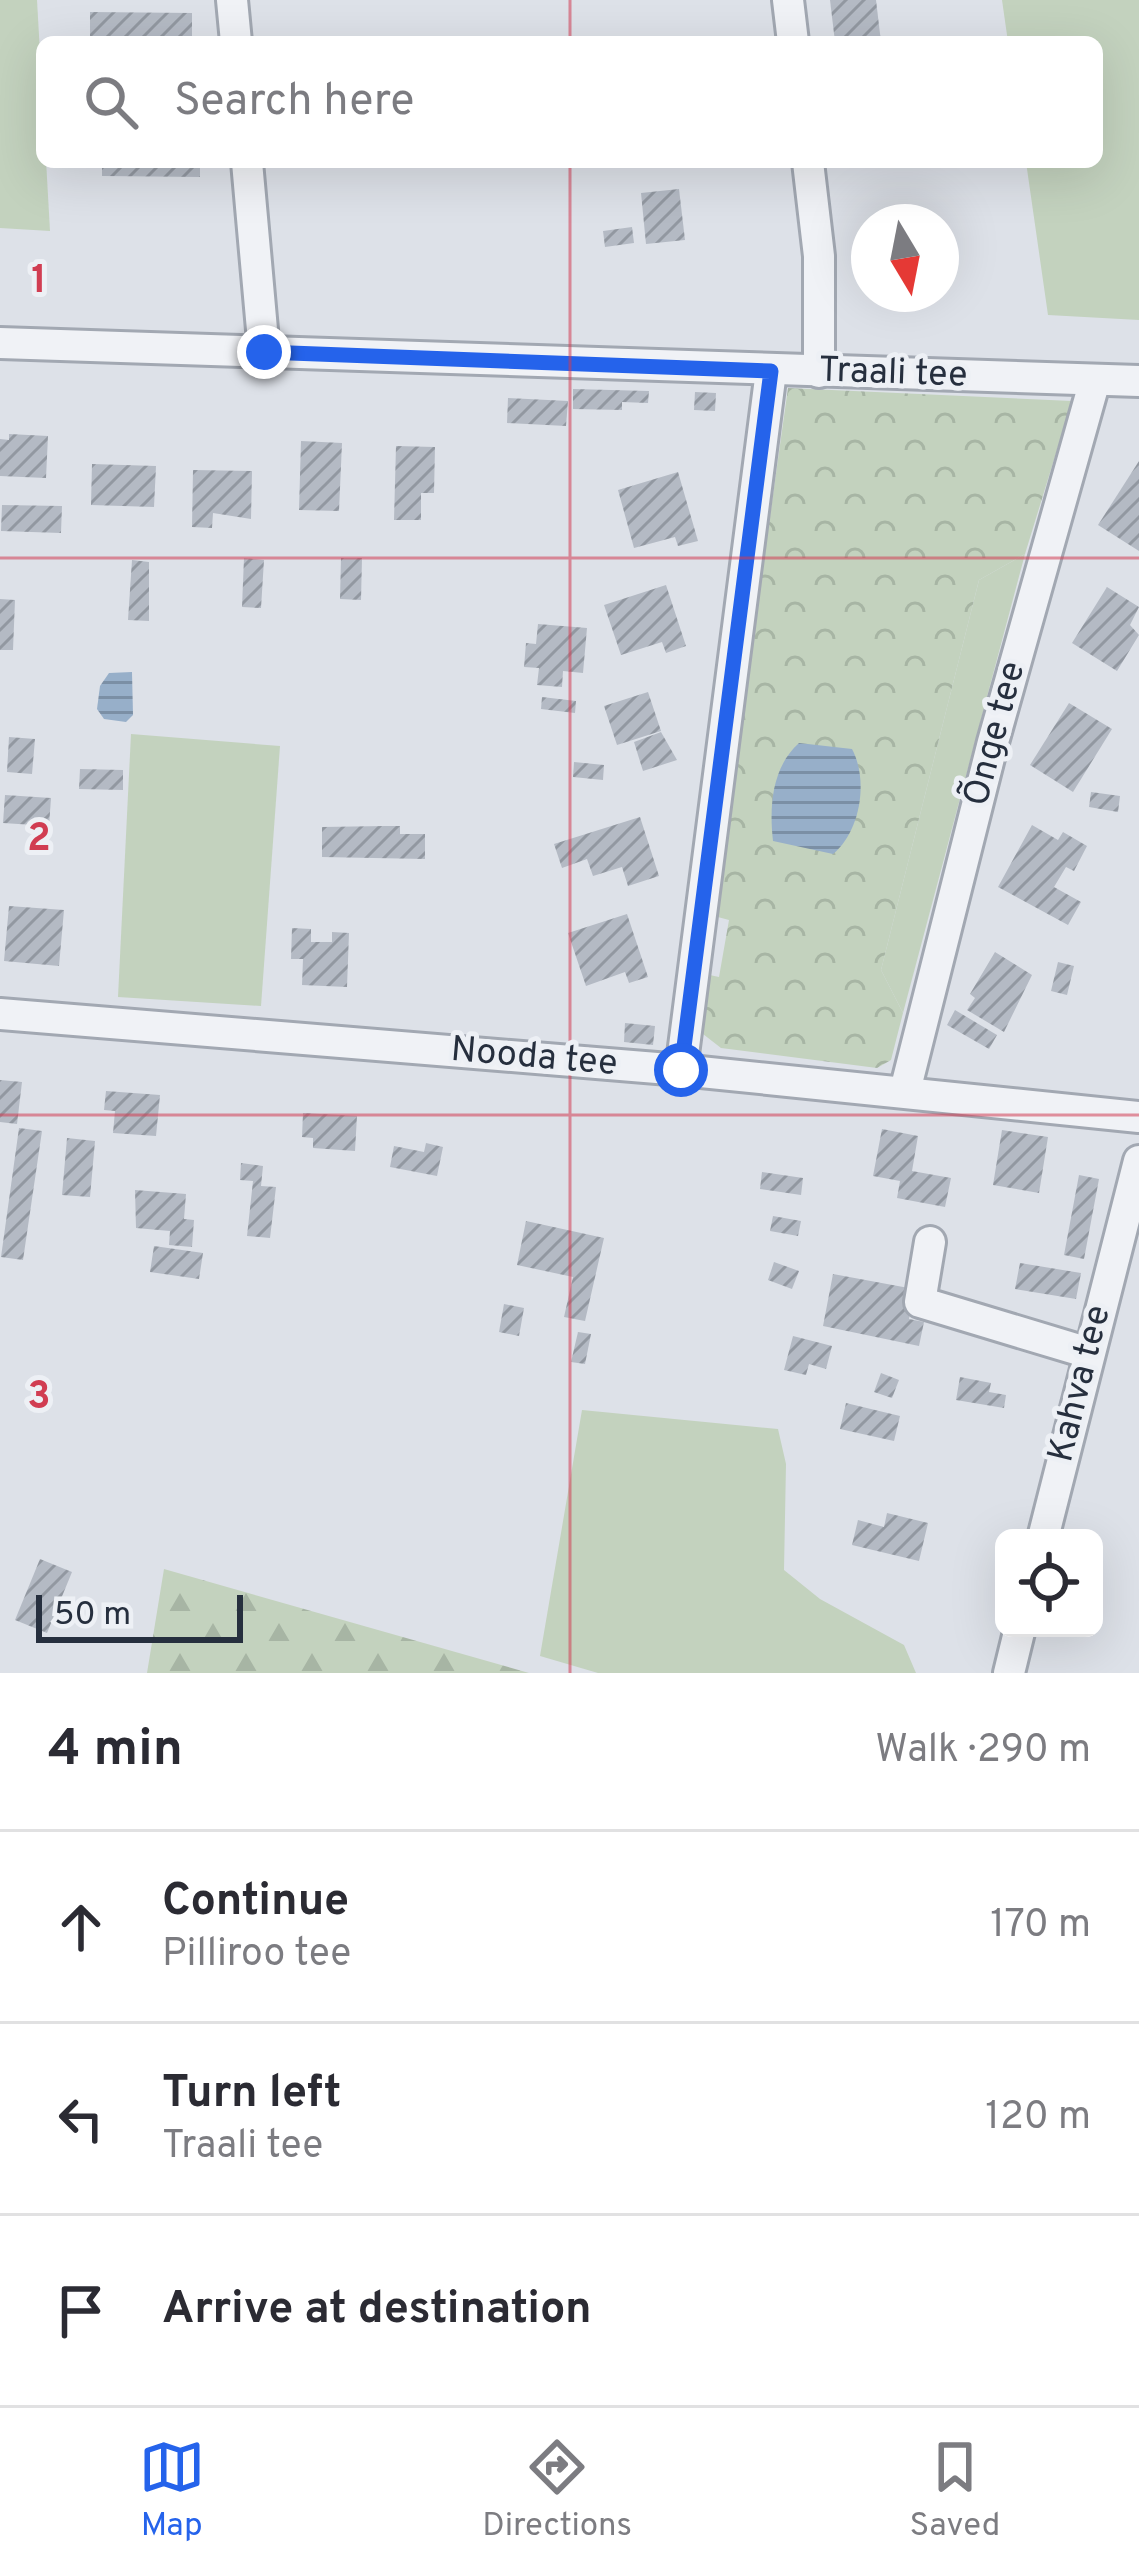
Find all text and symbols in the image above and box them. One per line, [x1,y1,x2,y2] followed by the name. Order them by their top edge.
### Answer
[36,36,1103,168] search box
[78,69,144,135] icon: search
[174,74,414,131] text: Search here
[851,204,959,312] north arrow
[31,258,47,307] text: 1
[237,325,291,379] route end
[818,348,968,400] street label: Traali tee
[953,656,1037,811] street label: Õnge tee
[27,816,51,865] text: 2
[449,1028,619,1088] street label: Nooda tee
[654,1043,708,1097] route start
[1039,1301,1123,1467] street label: Kahva tee
[27,1374,51,1423] text: 3
[995,1529,1103,1637] map controls
[995,1529,1103,1637] button: locate
[36,1589,243,1642] scale bar
[54,1595,131,1637] text: 50 m
[48,1719,183,1784] text: 4 min
[875,1727,1091,1776] text: Walk · 290 m
[162,1874,349,1931] text: Continue
[48,1894,114,1960] icon: ahead
[990,1902,1091,1951] text: 170 m
[162,1931,351,1980] text: Pilliroo tee
[162,2066,341,2123] text: Turn left
[48,2086,114,2152] icon: left
[985,2094,1091,2143] text: 120 m
[162,2123,323,2172] text: Traali tee
[48,2278,114,2344] icon: arrive
[162,2282,592,2339] text: Arrive at destination
[139,2434,205,2548] tab: Map
[482,2434,632,2548] tab: Directions
[910,2434,1000,2548] tab: Saved

